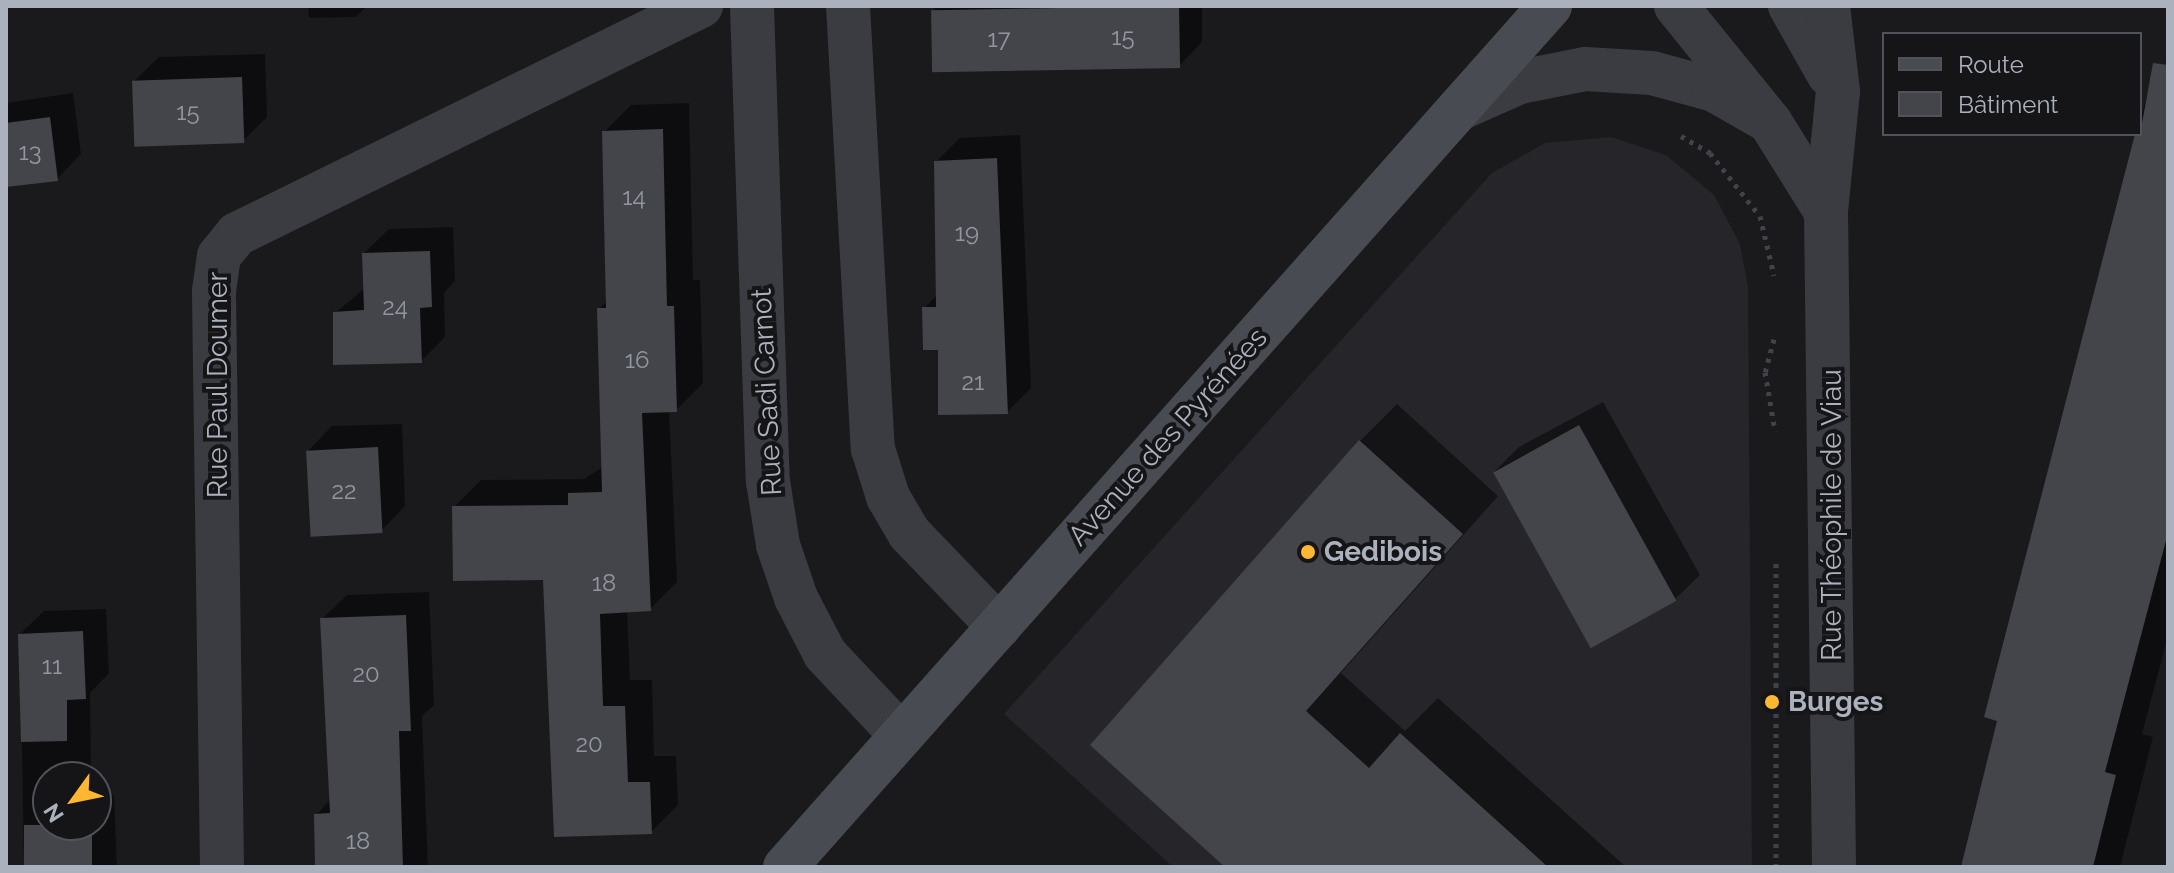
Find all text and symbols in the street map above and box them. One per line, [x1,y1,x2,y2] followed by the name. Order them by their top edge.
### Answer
[1111,23,1135,51] house number: 15
[988,25,1010,53] house number: 17
[1882,32,2142,136] legend
[1958,50,2024,79] text: Route
[1958,90,2058,119] text: Bâtiment
[176,98,200,126] house number: 15
[18,138,42,166] house number: 13
[622,183,646,211] house number: 14
[955,219,979,247] house number: 19
[201,271,235,499] street label: Rue Paul Doumer
[745,287,789,497] street label: Rue Sadi Carnot
[382,293,408,321] house number: 24
[1061,321,1275,553] street label: Avenue des Pyrénées
[625,346,649,374] house number: 16
[962,368,984,396] house number: 21
[1815,368,1849,662] street label: Rue Théophile de Viau
[331,477,357,505] house number: 22
[1324,535,1442,569] place label: Gedibois
[1299,543,1317,561] marker: Gedibois
[592,569,616,597] house number: 18
[42,652,62,680] house number: 11
[352,660,380,688] house number: 20
[1788,685,1883,719] place label: Burges
[1763,693,1781,711] marker: Burges
[575,730,603,758] house number: 20
[32,761,112,841] north arrow
[38,799,69,827] text: N
[346,827,370,855] house number: 18

